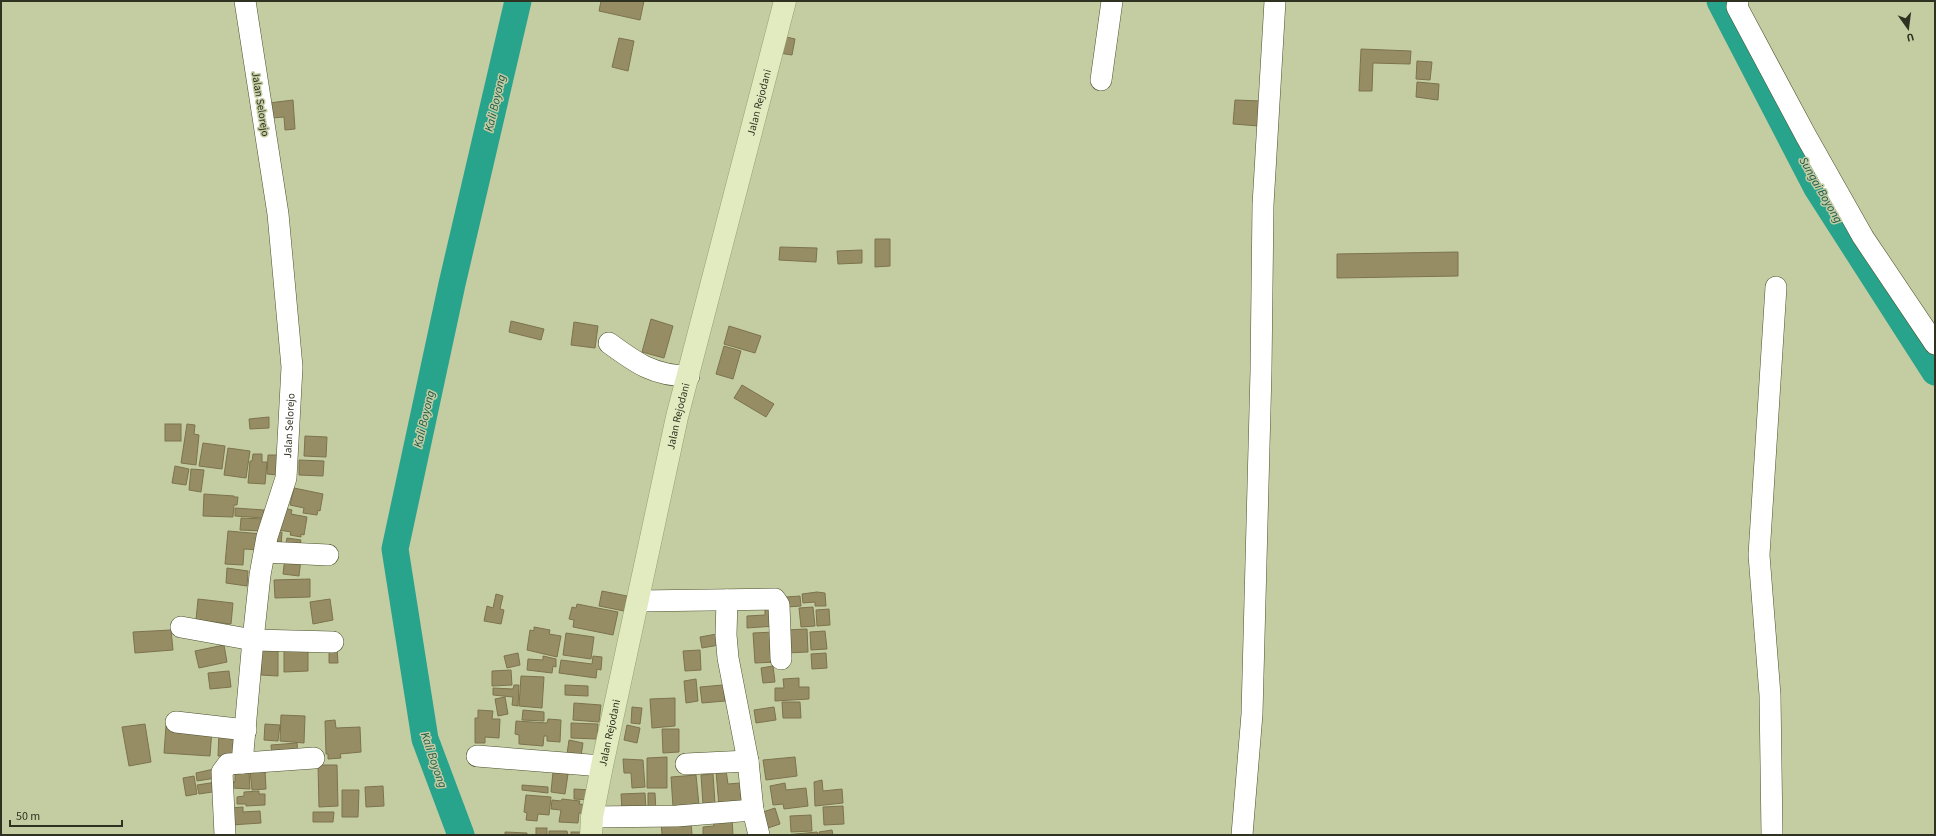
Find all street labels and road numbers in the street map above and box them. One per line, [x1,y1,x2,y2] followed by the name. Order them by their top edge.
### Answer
[743,68,775,137] street label: Jalan Rejodani
[248,71,273,138] street label: Jalan Selorejo
[663,381,694,451] street label: Jalan Rejodani
[280,393,299,459] street label: Jalan Selorejo
[595,698,624,768] street label: Jalan Rejodani

